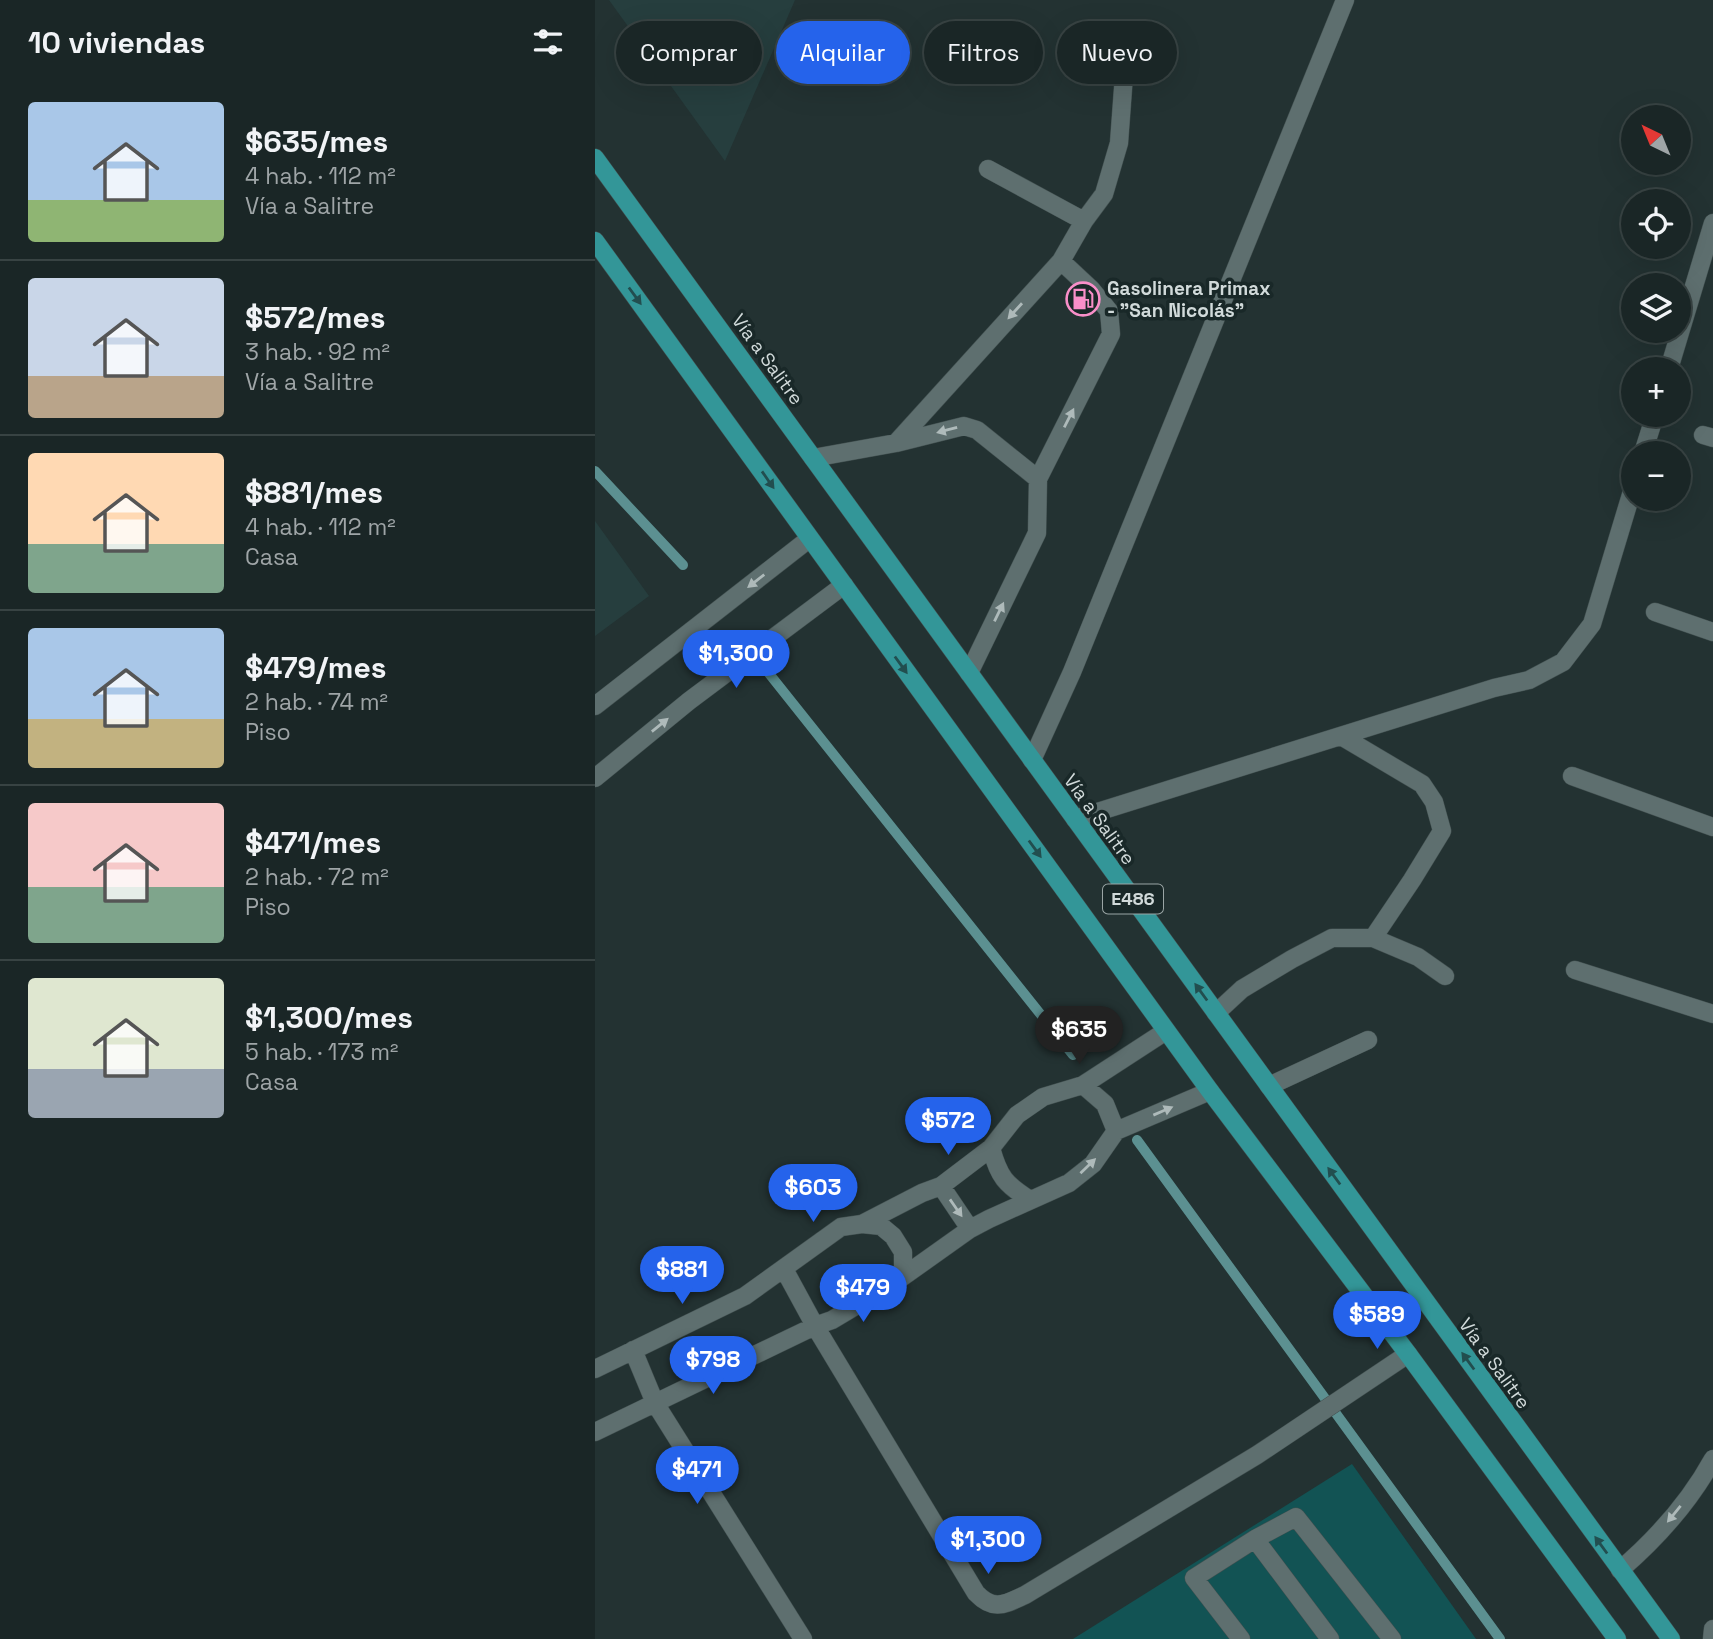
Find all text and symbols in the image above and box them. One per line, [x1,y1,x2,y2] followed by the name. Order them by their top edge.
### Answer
[616,21,762,84] chip: Comprar
[776,21,910,84] chip: Alquilar
[924,21,1043,84] chip: Filtros
[1057,21,1177,84] chip: Nuevo
[28,23,205,62] text: 10 viviendas
[529,23,567,61] icon: filters
[1621,105,1691,175] north arrow
[1621,105,1691,511] map controls
[245,122,388,161] text: $635/mes
[84,130,168,214] icon: home
[245,161,396,191] text: 4 hab. · 112 m²
[1621,189,1691,259] button: locate
[245,191,374,221] text: Vía a Salitre
[1621,273,1691,343] button: layers
[1107,276,1270,323] place label: Gasolinera Primax - "San Nicolás"
[1064,280,1102,318] fuel station icon: Gasolinera Primax - "San Nicolás"
[628,287,642,305] one-way arrow
[245,298,385,337] text: $572/mes
[1007,302,1023,320] one-way arrow
[84,306,168,390] icon: home
[726,309,809,410] street label: Vía a Salitre
[245,337,390,367] text: 3 hab. · 92 m²
[1621,357,1691,427] button: +
[245,367,374,397] text: Vía a Salitre
[1064,408,1075,428] one-way arrow
[935,425,957,436] one-way arrow
[1621,441,1691,511] button: −
[761,471,775,489] one-way arrow
[245,473,383,512] text: $881/mes
[84,481,168,565] icon: home
[245,512,396,542] text: 4 hab. · 112 m²
[245,542,298,572] text: Casa
[747,573,765,588] one-way arrow
[993,602,1004,622] one-way arrow
[679,630,793,690] pin: $1,300
[699,638,773,668] text: $1,300
[245,648,386,687] text: $479/mes
[84,656,168,740] icon: home
[894,656,908,674] one-way arrow
[245,687,388,717] text: 2 hab. · 74 m²
[245,717,291,747] text: Piso
[651,718,668,733] one-way arrow
[1058,769,1141,870] street label: Vía a Salitre
[245,823,381,862] text: $471/mes
[84,831,168,915] icon: home
[1027,840,1042,858] one-way arrow
[245,862,389,892] text: 2 hab. · 72 m²
[1103,884,1163,914] road number: E486
[245,892,291,922] text: Piso
[1194,983,1208,1001] one-way arrow
[245,998,413,1037] text: $1,300/mes
[84,1006,168,1090] icon: home
[1038,1006,1120,1066] pin: $635
[1051,1014,1107,1044] text: $635
[245,1037,398,1067] text: 5 hab. · 173 m²
[245,1067,298,1097] text: Casa
[907,1098,989,1157] pin: $572
[921,1105,975,1135] text: $572
[1153,1105,1174,1116] one-way arrow
[1079,1159,1096,1175] one-way arrow
[772,1164,854,1224] pin: $603
[1327,1167,1341,1186] one-way arrow
[784,1172,842,1202] text: $603
[949,1198,962,1217] one-way arrow
[641,1246,723,1306] pin: $881
[656,1254,708,1284] text: $881
[822,1264,904,1324] pin: $479
[836,1272,890,1302] text: $479
[1336,1292,1418,1351] pin: $589
[1349,1299,1405,1329] text: $589
[1453,1313,1536,1414] street label: Vía a Salitre
[672,1336,754,1396] pin: $798
[686,1344,740,1374] text: $798
[1460,1352,1475,1370] one-way arrow
[656,1446,738,1506] pin: $471
[672,1454,722,1484] text: $471
[1667,1506,1682,1523] one-way arrow
[931,1516,1045,1576] pin: $1,300
[951,1524,1025,1554] text: $1,300
[1594,1536,1608,1554] one-way arrow

